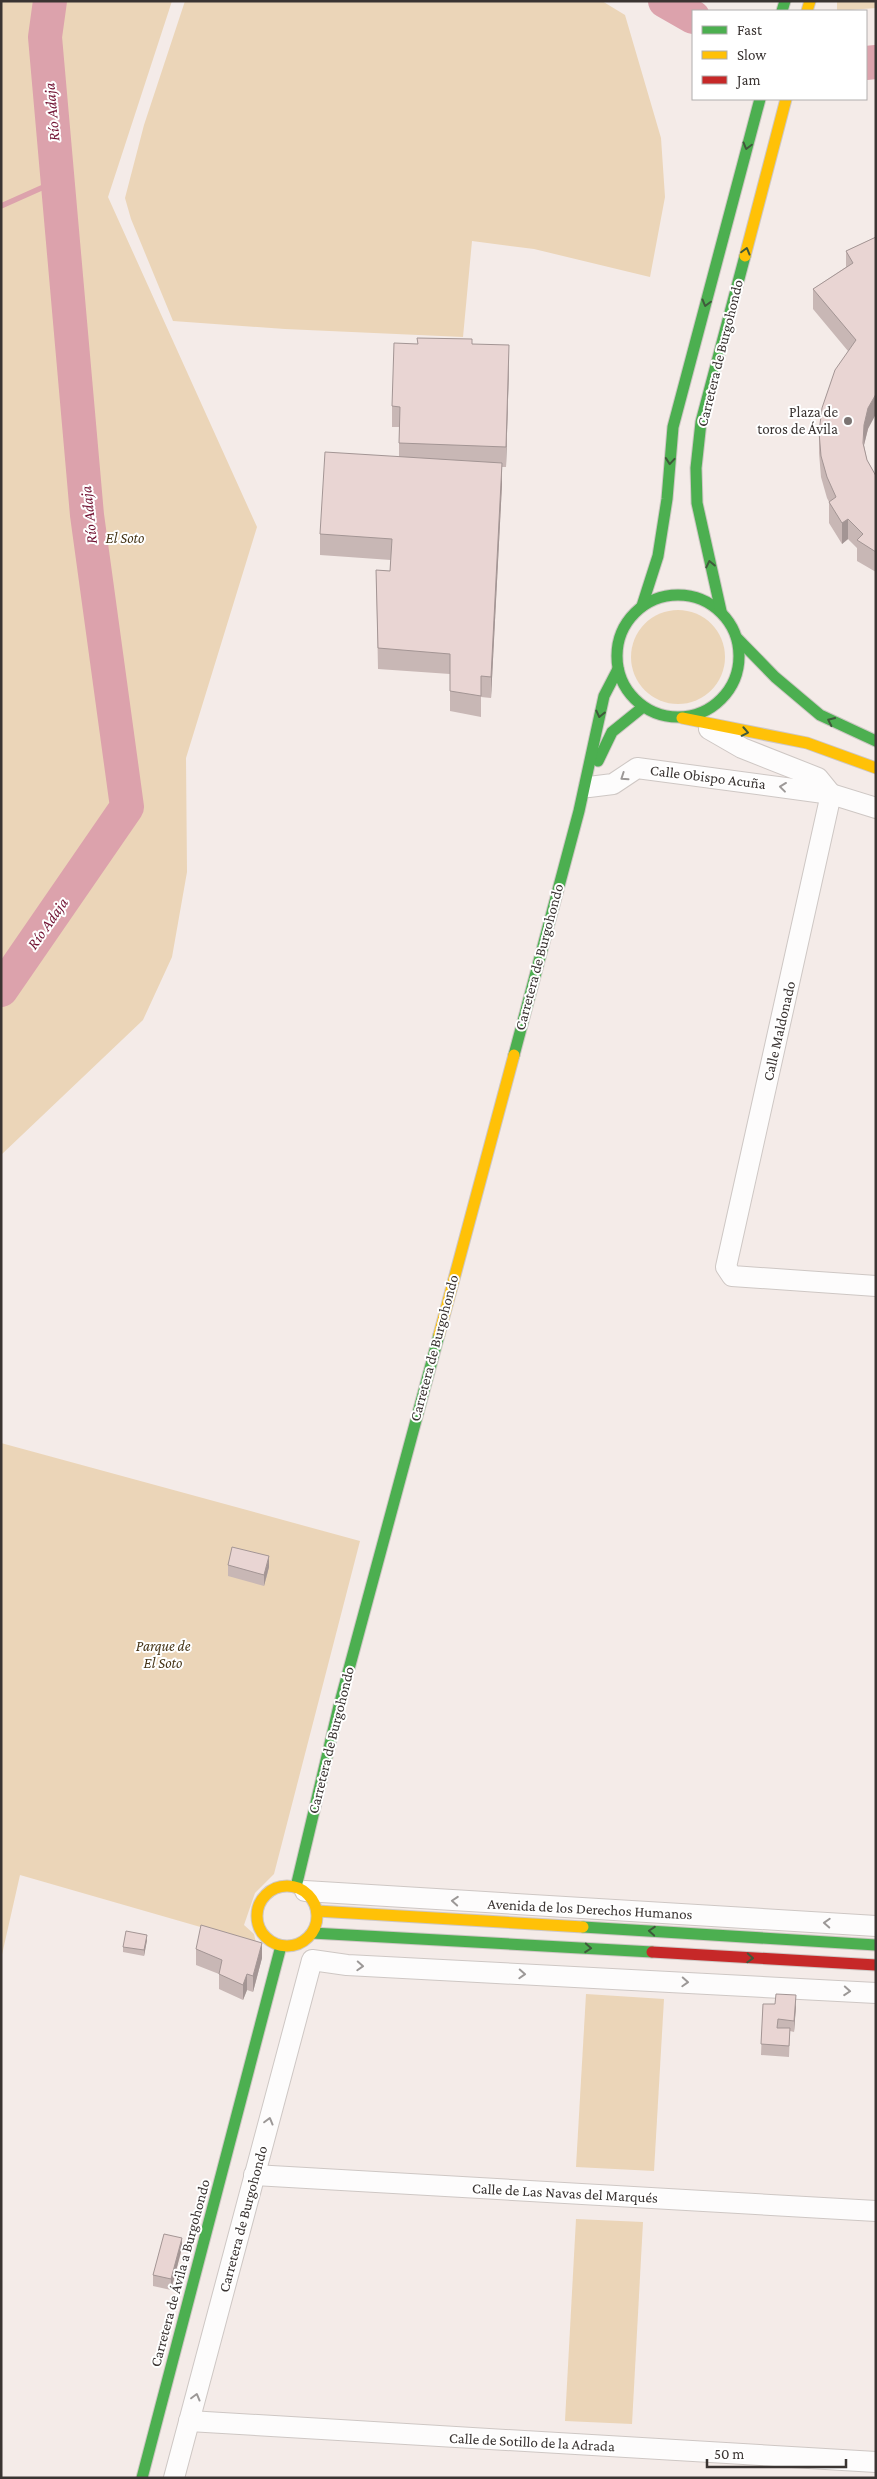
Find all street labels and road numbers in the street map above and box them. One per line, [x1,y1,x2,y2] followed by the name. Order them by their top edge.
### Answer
[694,278,747,428] street label: Carretera de Burgohondo
[649,762,767,793] street label: Calle Obispo Acuña
[512,882,567,1032] street label: Carretera de Burgohondo
[760,979,798,1083] street label: Calle Maldonado
[407,1273,462,1423] street label: Carretera de Burgohondo
[305,1665,358,1815] street label: Carretera de Burgohondo
[487,1896,693,1922] street label: Avenida de los Derechos Humanos
[216,2144,271,2294] street label: Carretera de Burgohondo
[147,2177,214,2369] street label: Carretera de Ávila a Burgohondo
[472,2180,659,2207] street label: Calle de Las Navas del Marqués
[449,2430,615,2454] street label: Calle de Sotillo de la Adrada

